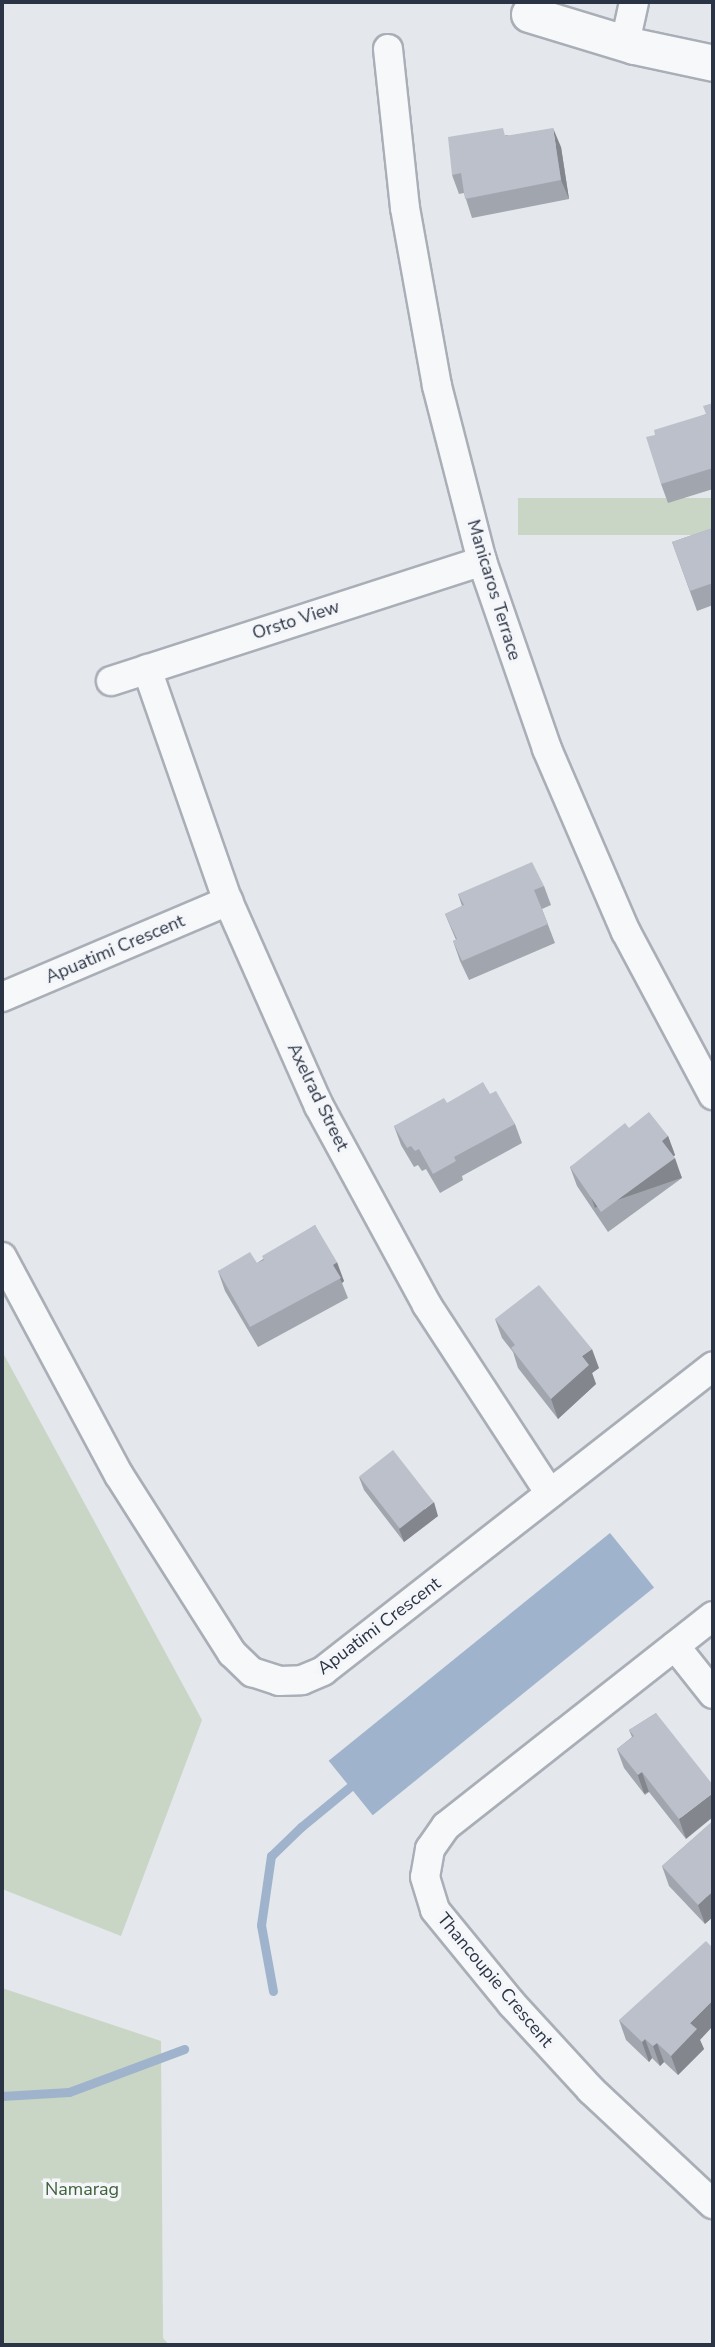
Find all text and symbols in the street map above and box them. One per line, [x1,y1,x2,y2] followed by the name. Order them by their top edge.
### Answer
[462,517,526,663] street label: Manicaros Terrace
[250,596,342,644] street label: Orsto View
[42,910,188,988] street label: Apuatimi Crescent
[283,1040,353,1154] street label: Axelrad Street
[313,1573,445,1679] street label: Apuatimi Crescent
[432,1908,558,2052] street label: Thancoupie Crescent
[45,2178,119,2200] park label: Namarag

